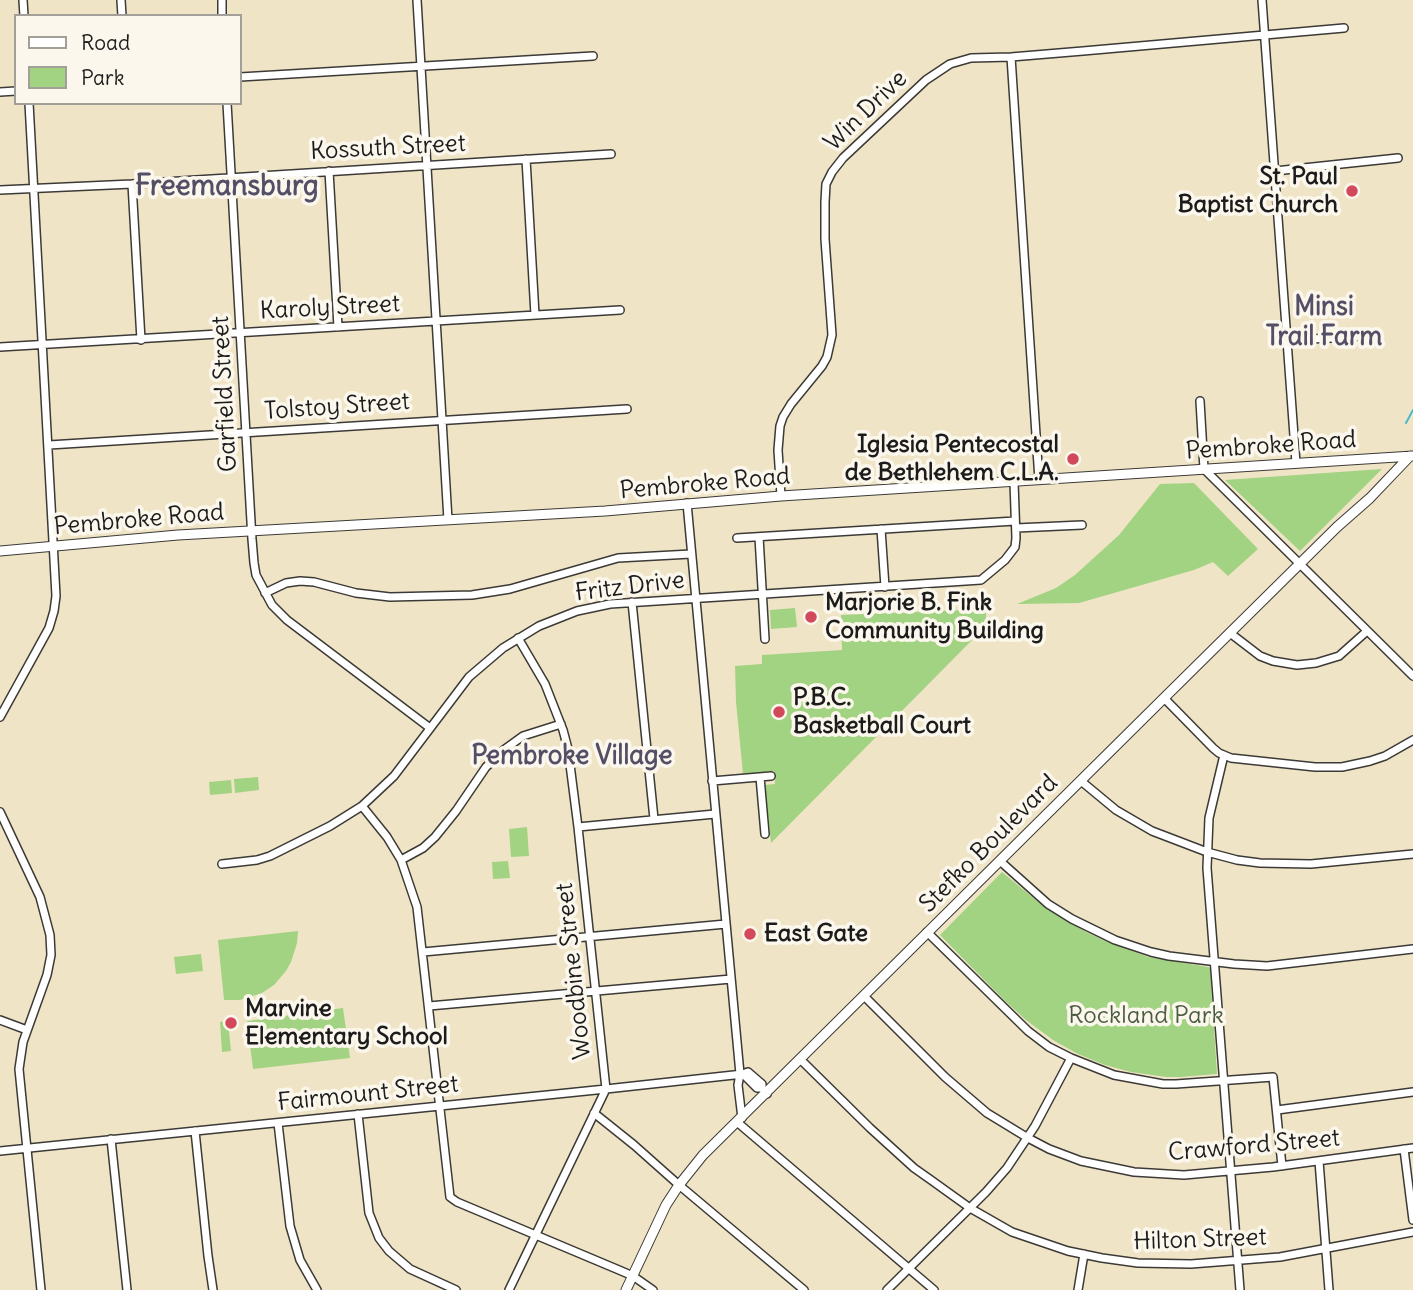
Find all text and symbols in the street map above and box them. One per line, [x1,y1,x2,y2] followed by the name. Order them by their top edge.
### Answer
[14,14,242,105] legend
[81,29,130,56] text: Road
[81,64,124,91] text: Park
[819,65,913,157] street label: Win Drive
[310,130,466,166] street label: Kossuth Street
[1178,163,1338,219] place label: St. Paul Baptist Church
[135,170,319,204] district label: Freemansburg
[1344,183,1360,199] marker: St. Paul Baptist Church
[259,290,401,326] street label: Karoly Street
[1266,292,1382,354] district label: Minsi Trail Farm
[207,315,243,473] street label: Garfield Street
[263,388,411,426] street label: Tolstoy Street
[1185,426,1357,466] street label: Pembroke Road
[845,431,1059,487] place label: Iglesia Pentecostal de Bethlehem C.L.A.
[1065,451,1081,467] marker: Iglesia Pentecostal de Bethlehem C.L.A.
[619,462,791,506] street label: Pembroke Road
[53,498,225,542] street label: Pembroke Road
[574,566,686,608] street label: Fritz Drive
[825,589,1044,645] place label: Marjorie B. Fink Community Building
[803,609,819,625] marker: Marjorie B. Fink Community Building
[793,684,971,740] place label: P.B.C. Basketball Court
[771,704,787,720] marker: P.B.C. Basketball Court
[471,741,673,773] district label: Pembroke Village
[914,769,1064,919] street label: Stefko Boulevard
[550,881,598,1061] street label: Woodbine Street
[764,920,868,948] place label: East Gate
[742,926,758,942] marker: East Gate
[245,995,448,1051] place label: Marvine Elementary School
[1068,1002,1224,1030] park label: Rockland Park
[223,1015,239,1031] marker: Marvine Elementary School
[276,1070,460,1118] street label: Fairmount Street
[1167,1124,1341,1168] street label: Crawford Street
[1133,1223,1267,1257] street label: Hilton Street

